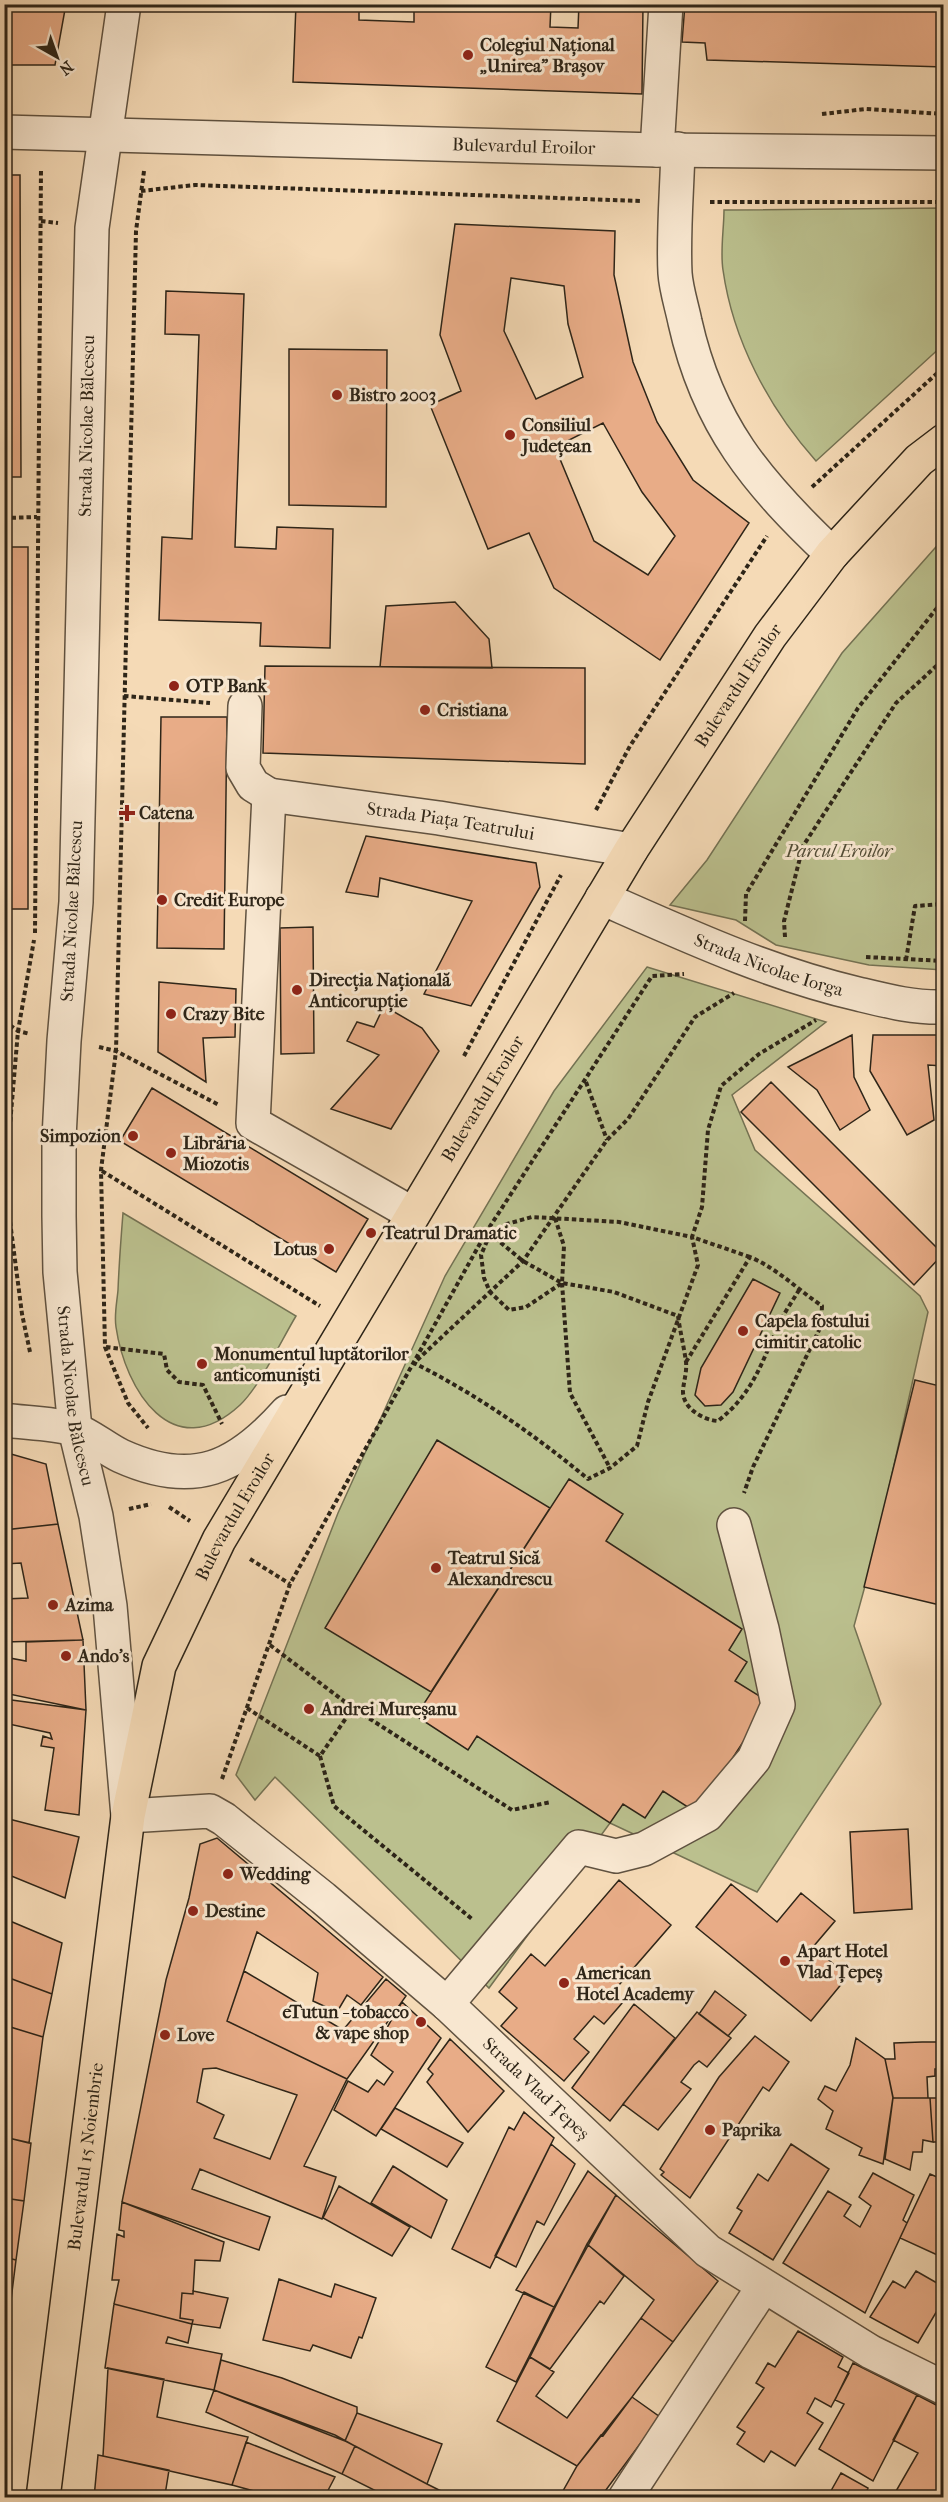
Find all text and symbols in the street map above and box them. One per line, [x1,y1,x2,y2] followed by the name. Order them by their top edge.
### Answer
[27,27,87,87] north arrow
[479,35,616,77] place label: Colegiul Național „Unirea” Brașov
[461,48,475,62] marker: Colegiul Național „Unirea” Brașov
[55,57,77,80] text: N
[452,134,596,159] street label: Bulevardul Eroilor
[75,335,99,517] street label: Strada Nicolae Bălcescu
[349,385,436,406] place label: Bistro 2003
[330,388,344,402] marker: Bistro 2003
[520,415,592,458] place label: Consiliul Județean
[503,428,517,442] marker: Consiliul Județean
[690,619,786,751] street label: Bulevardul Eroilor
[186,676,268,697] place label: OTP Bank
[167,679,181,693] marker: OTP Bank
[437,700,508,721] place label: Cristiana
[418,703,432,717] marker: Cristiana
[366,798,537,844] street label: Strada Piața Teatrului
[139,803,194,824] place label: Catena
[120,806,134,820] marker: Catena
[57,820,87,1002] street label: Strada Nicolae Bălcescu
[785,841,894,862] park label: Parcul Eroilor
[174,890,284,911] place label: Credit Europe
[155,893,169,907] marker: Credit Europe
[691,929,846,1001] street label: Strada Nicolae Iorga
[308,970,451,1013] place label: Direcţia Naţională Anticorupţie
[290,983,304,997] marker: Direcţia Naţională Anticorupţie
[183,1004,265,1025] place label: Crazy Bite
[164,1007,178,1021] marker: Crazy Bite
[437,1031,528,1166] street label: Bulevardul Eroilor
[40,1126,122,1147] place label: Simpozion
[126,1129,140,1143] marker: Simpozion
[182,1133,249,1175] place label: Librăria Miozotis
[164,1146,178,1160] marker: Librăria Miozotis
[382,1223,517,1244] place label: Teatrul Dramatic
[364,1226,378,1240] marker: Teatrul Dramatic
[274,1239,317,1260] place label: Lotus
[322,1242,336,1256] marker: Lotus
[53,1305,99,1488] street label: Strada Nicolae Bălcescu
[755,1311,870,1353] place label: Capela fostului cimitir catolic
[736,1324,750,1338] marker: Capela fostului cimitir catolic
[213,1344,409,1386] place label: Monumentul luptătorilor anticomuniști
[195,1357,209,1371] marker: Monumentul luptătorilor anticomuniști
[191,1449,279,1584] street label: Bulevardul Eroilor
[447,1548,553,1590] place label: Teatrul Sică Alexandrescu
[429,1561,443,1575] marker: Teatrul Sică Alexandrescu
[64,1595,114,1616] place label: Azima
[46,1598,60,1612] marker: Azima
[77,1646,130,1667] place label: Ando's
[59,1649,73,1663] marker: Ando's
[320,1699,458,1720] place label: Andrei Mureșanu
[302,1702,316,1716] marker: Andrei Mureșanu
[239,1864,312,1885] place label: Wedding
[221,1867,235,1881] marker: Wedding
[205,1901,265,1922] place label: Destine
[186,1904,200,1918] marker: Destine
[796,1941,889,1983] place label: Apart Hotel Vlad Țepeș
[778,1954,792,1968] marker: Apart Hotel Vlad Țepeș
[575,1963,695,2005] place label: American Hotel Academy
[557,1976,571,1990] marker: American Hotel Academy
[282,2002,409,2044] place label: eTutun - tobacco & vape shop
[414,2015,428,2029] marker: eTutun - tobacco & vape shop
[177,2025,214,2046] place label: Love
[158,2028,172,2042] marker: Love
[478,2033,594,2144] street label: Strada Vlad Țepeș
[63,2061,108,2252] street label: Bulevardul 15 Noiembrie
[722,2120,782,2141] place label: Paprika
[703,2123,717,2137] marker: Paprika

